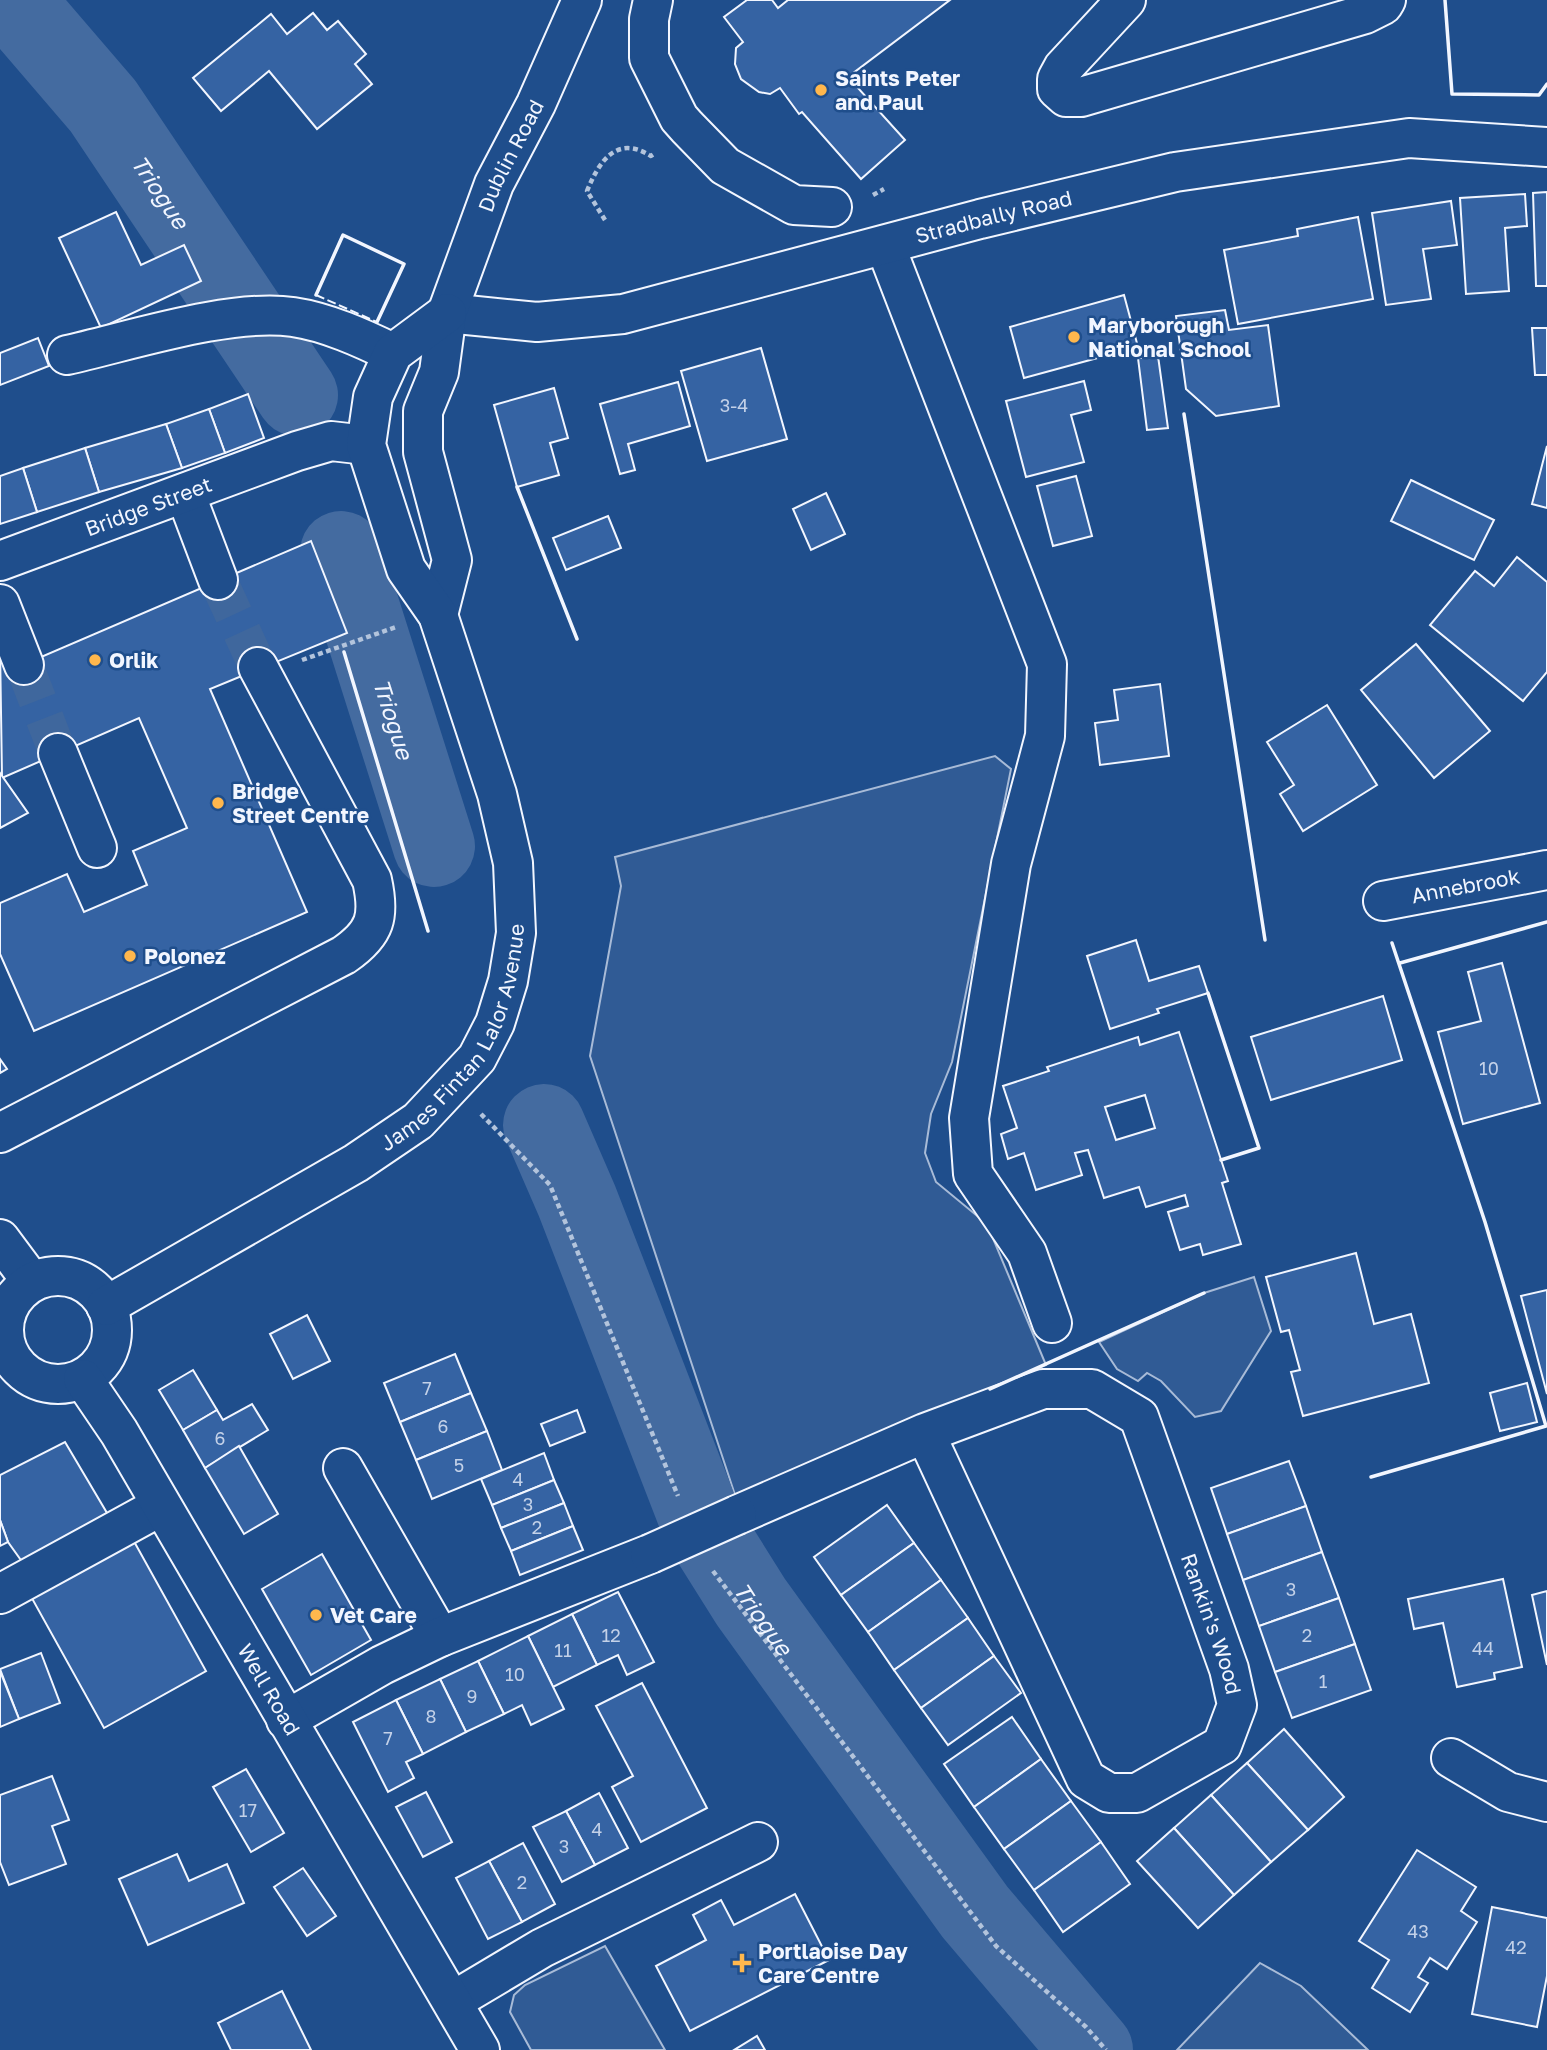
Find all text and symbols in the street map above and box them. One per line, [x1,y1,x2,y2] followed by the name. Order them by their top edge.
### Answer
[835,65,960,115] place label: Saints Peter and Paul
[813,82,829,98] marker: Saints Peter and Paul
[472,95,549,215] street label: Dublin Road
[126,150,196,235] water label: Triogue
[912,184,1074,249] street label: Stradbally Road
[1088,312,1251,362] place label: Maryborough National School
[1066,329,1082,345] marker: Maryborough National School
[720,394,748,416] house number: 3-4
[81,471,215,541] street label: Bridge Street
[109,647,158,673] place label: Orlik
[87,652,103,668] marker: Orlik
[368,675,420,764] water label: Triogue
[232,778,369,828] place label: Bridge Street Centre
[210,795,226,811] marker: Bridge Street Centre
[1409,862,1522,908] street label: Annebrook
[375,923,529,1156] street label: James Fintan Lalor Avenue
[144,943,226,969] place label: Polonez
[122,948,138,964] marker: Polonez
[1479,1057,1499,1079] house number: 10
[422,1377,432,1399] house number: 7
[438,1415,448,1437] house number: 6
[215,1427,225,1449] house number: 6
[454,1454,464,1476] house number: 5
[513,1468,524,1490] house number: 4
[523,1493,533,1515] house number: 3
[532,1516,542,1538] house number: 2
[1176,1550,1247,1697] street label: Rankin's Wood
[728,1577,800,1662] water label: Triogue
[1286,1578,1296,1600] house number: 3
[330,1602,417,1628] place label: Vet Care
[308,1607,324,1623] marker: Vet Care
[601,1624,621,1646] house number: 12
[1302,1624,1312,1646] house number: 2
[1472,1637,1494,1659] house number: 44
[232,1639,306,1740] street label: Well Road
[554,1639,572,1661] house number: 11
[505,1663,525,1685] house number: 10
[1319,1670,1328,1692] house number: 1
[467,1685,477,1707] house number: 9
[426,1705,436,1727] house number: 8
[383,1727,393,1749] house number: 7
[239,1799,257,1821] house number: 17
[592,1818,603,1840] house number: 4
[559,1835,569,1857] house number: 3
[517,1871,527,1893] house number: 2
[1407,1920,1429,1942] house number: 43
[1505,1936,1527,1958] house number: 42
[758,1938,908,1988] place label: Portlaoise Day Care Centre
[732,1953,752,1973] marker: Portlaoise Day Care Centre

